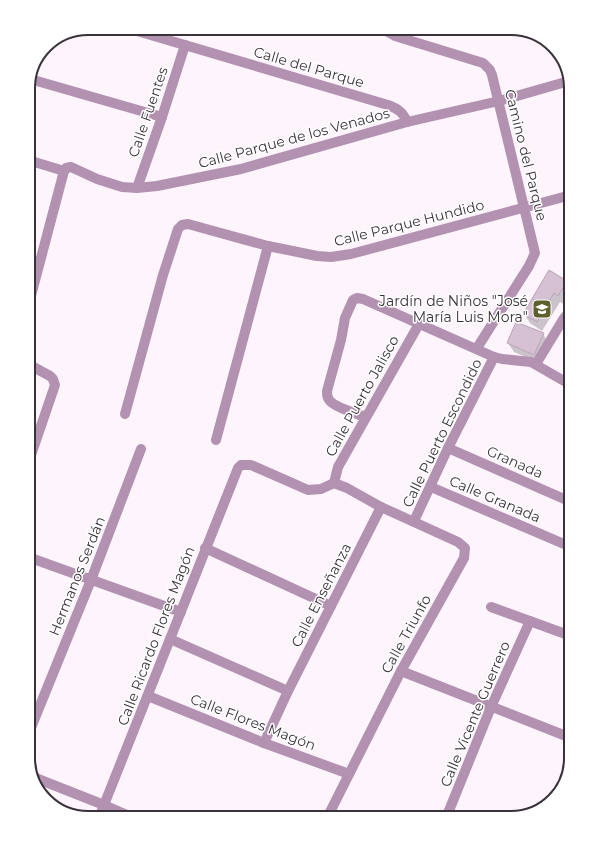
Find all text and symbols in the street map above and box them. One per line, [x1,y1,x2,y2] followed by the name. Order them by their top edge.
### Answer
[252,43,366,91] street label: Calle del Parque
[124,64,172,160] street label: Calle Fuentes
[501,87,551,223] street label: Camino del Parque
[196,104,392,172] street label: Calle Parque de los Venados
[332,196,486,250] street label: Calle Parque Hundido
[378,292,528,326] place label: Jardín de Niños "José María Luis Mora"
[531,298,553,320] school or university icon: Jardín de Niños "José María Luis Mora"
[321,332,403,460] street label: Calle Puerto Jalisco
[398,356,486,510] street label: Calle Puerto Escondido
[484,442,546,482] street label: Granada
[447,472,543,526] street label: Calle Granada
[45,514,109,638] street label: Hermanos Serdán
[287,540,355,650] street label: Calle Enseñanza
[113,544,199,728] street label: Calle Ricardo Flores Magón
[377,591,435,676] street label: Calle Triunfo
[436,638,514,790] street label: Calle Vicente Guerrero
[188,690,318,754] street label: Calle Flores Magón

